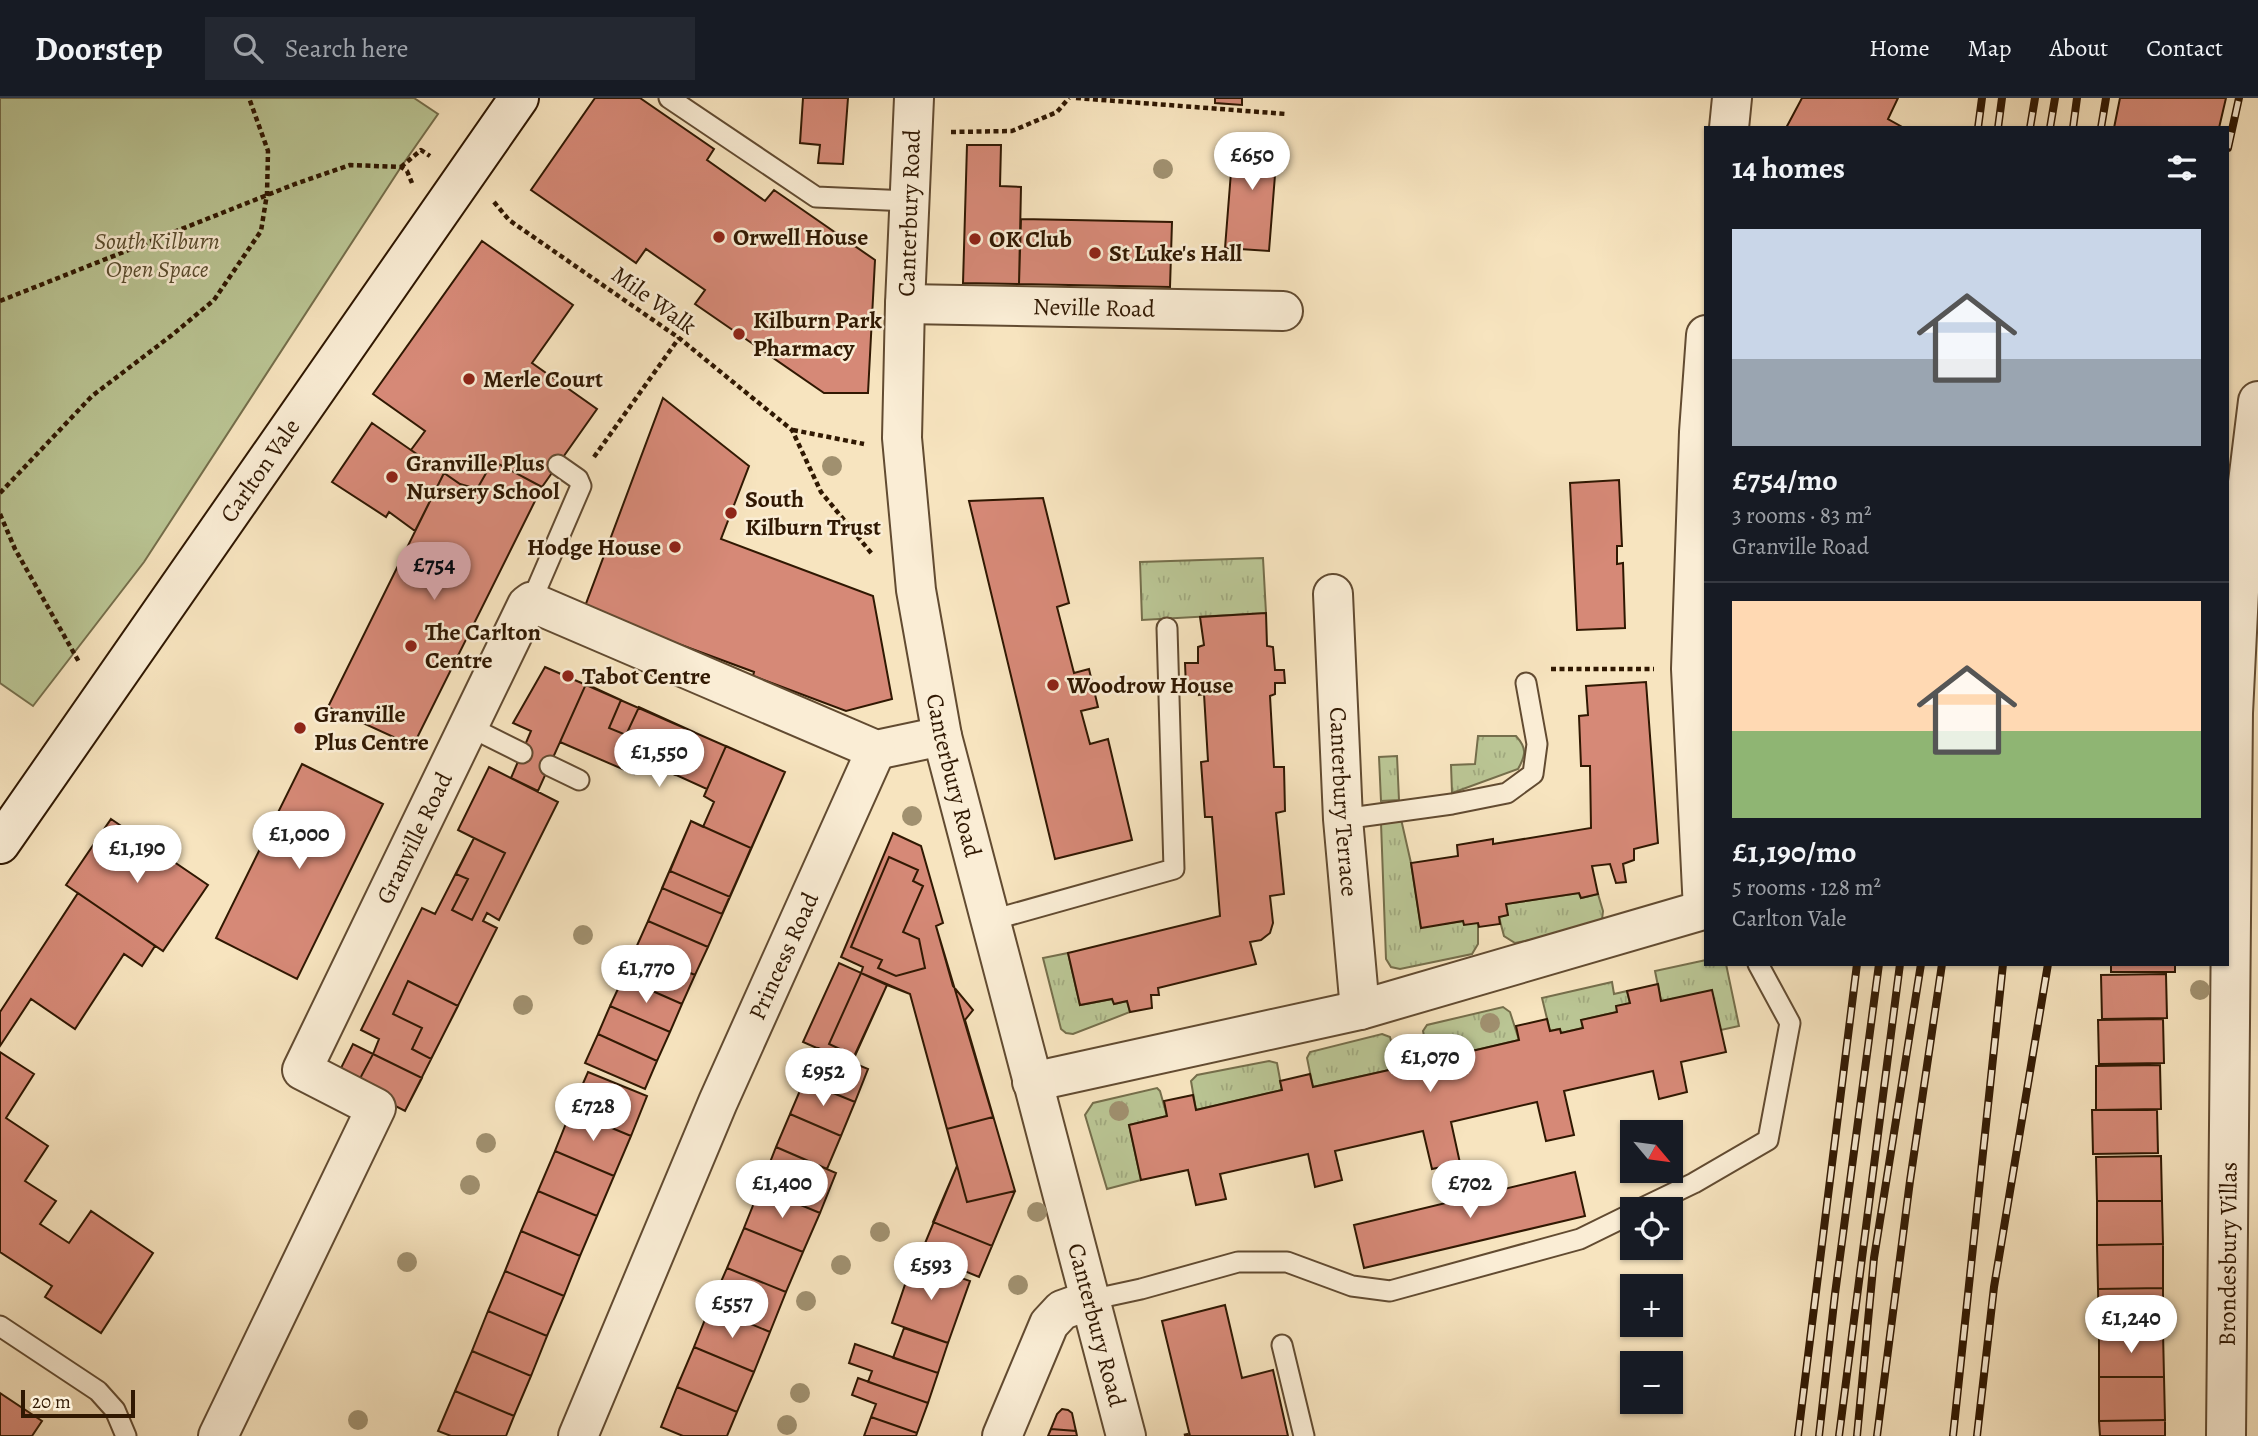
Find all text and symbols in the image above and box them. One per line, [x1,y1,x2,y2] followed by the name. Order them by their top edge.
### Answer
[205,17,695,80] search box
[35,26,163,71] text: Doorstep
[229,29,267,67] icon: search
[285,31,408,66] text: Search here
[1869,32,1930,64] text: Home
[1968,32,2012,64] text: Map
[2050,32,2108,64] text: About
[2146,32,2223,64] text: Contact
[890,129,928,297] street label: Canterbury Road
[1211,132,1293,192] pin: £650
[1230,139,1274,170] text: £650
[1732,148,1845,188] text: 14 homes
[2163,149,2201,187] icon: filters
[733,221,868,253] place label: Orwell House
[989,223,1072,255] place label: OK Club
[94,225,220,285] park label: South Kilburn Open Space
[711,229,727,245] marker: Orwell House
[967,231,983,247] marker: OK Club
[1109,237,1243,269] place label: St Luke's Hall
[1087,245,1103,261] marker: St Luke's Hall
[605,258,703,342] street label: Mile Walk
[1904,275,2030,401] icon: home
[1033,290,1155,325] street label: Neville Road
[753,304,883,364] place label: Kilburn Park Pharmacy
[731,326,747,342] marker: Kilburn Park Pharmacy
[483,363,603,395] place label: Merle Court
[461,371,477,387] marker: Merle Court
[213,412,307,529] street label: Carlton Vale
[406,447,560,507] place label: Granville Plus Nursery School
[1732,460,1838,500] text: £754/mo
[384,469,400,485] marker: Granville Plus Nursery School
[745,483,881,543] place label: South Kilburn Trust
[1732,500,1872,531] text: 3 rooms · 83 m²
[723,505,739,521] marker: South Kilburn Trust
[527,531,661,563] place label: Hodge House
[1732,531,1869,562] text: Granville Road
[667,539,683,555] marker: Hodge House
[393,542,475,602] pin: £754
[413,549,455,580] text: £754
[425,616,542,676] place label: The Carlton Centre
[403,638,419,654] marker: The Carlton Centre
[1904,647,2030,773] icon: home
[582,660,711,692] place label: Tabot Centre
[560,668,576,684] marker: Tabot Centre
[1066,669,1233,701] place label: Woodrow House
[1045,677,1061,693] marker: Woodrow House
[919,691,989,861] street label: Canterbury Road
[314,698,429,758] place label: Granville Plus Centre
[1322,706,1366,898] street label: Canterbury Terrace
[292,720,308,736] marker: Granville Plus Centre
[602,730,716,789] pin: £1,550
[630,736,688,767] text: £1,550
[369,767,460,909] street label: Granville Road
[242,812,356,871] pin: £1,000
[268,818,330,849] text: £1,000
[80,826,194,885] pin: £1,190
[109,832,165,863] text: £1,190
[1732,832,1857,872] text: £1,190/mo
[1732,872,1881,903] text: 5 rooms · 128 m²
[741,887,826,1025] street label: Princess Road
[1732,903,1847,934] text: Carlton Vale
[589,946,703,1005] pin: £1,770
[617,952,675,983] text: £1,770
[1373,1034,1487,1094] pin: £1,070
[1400,1041,1460,1072] text: £1,070
[782,1048,864,1108] pin: £952
[801,1055,845,1086] text: £952
[552,1084,634,1143] pin: £728
[571,1090,615,1121] text: £728
[1620,1120,1684,1183] north arrow
[1620,1120,1683,1414] map controls
[725,1160,839,1220] pin: £1,400
[1429,1160,1511,1220] pin: £702
[2211,1161,2245,1347] street label: Brondesbury Villas
[752,1167,812,1198] text: £1,400
[1448,1167,1492,1198] text: £702
[1620,1197,1683,1260] button: locate
[1060,1240,1134,1410] street label: Canterbury Road
[890,1242,972,1302] pin: £593
[910,1249,952,1280] text: £593
[1620,1274,1683,1337] button: +
[691,1280,773,1340] pin: £557
[711,1287,753,1318] text: £557
[2074,1296,2188,1355] pin: £1,240
[2101,1302,2161,1333] text: £1,240
[1620,1351,1683,1414] button: −
[21,1387,135,1419] scale bar
[32,1389,71,1415] text: 20 m

